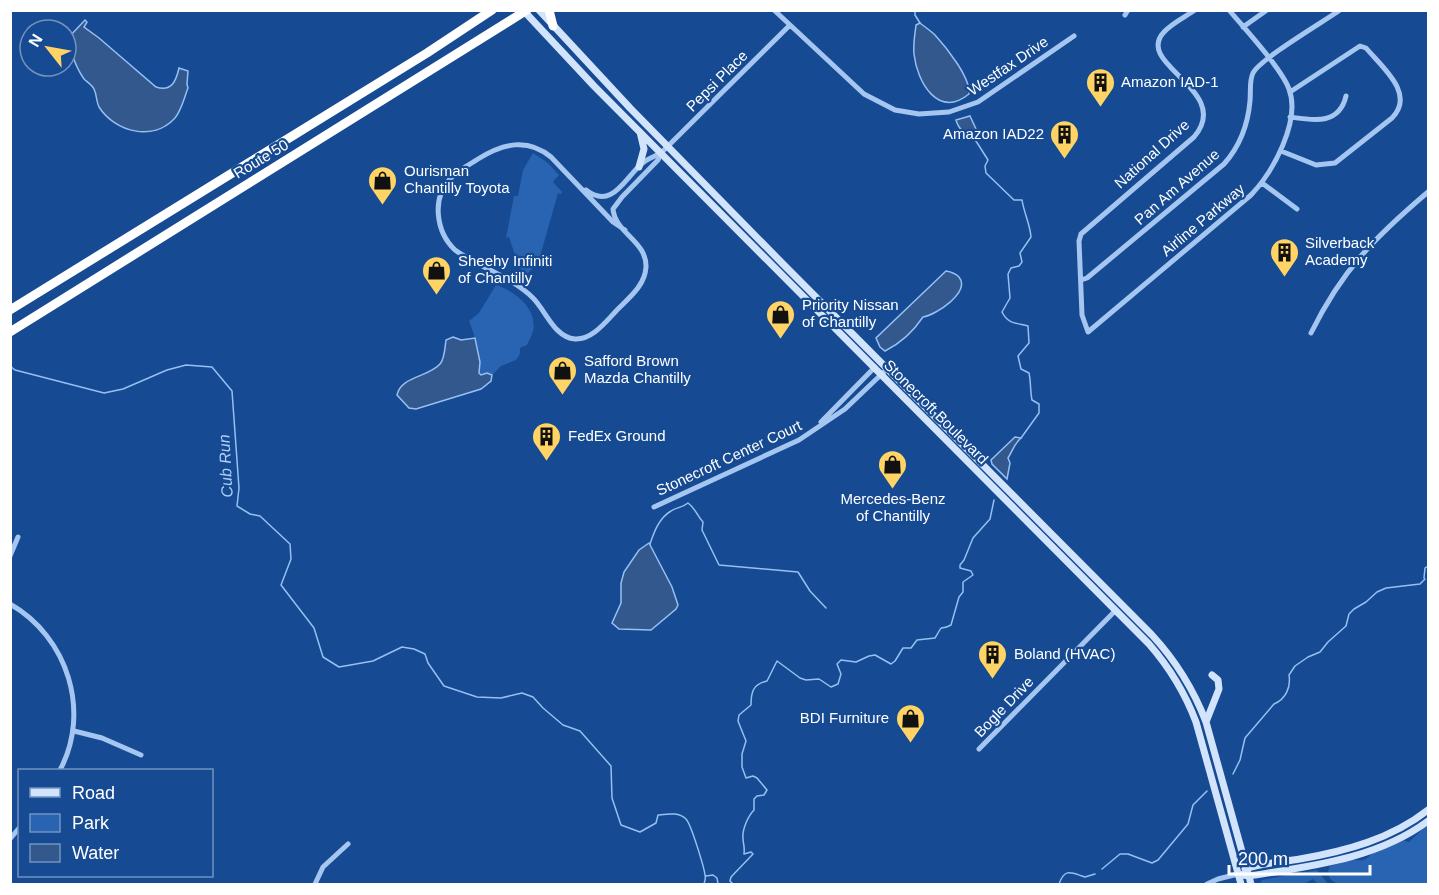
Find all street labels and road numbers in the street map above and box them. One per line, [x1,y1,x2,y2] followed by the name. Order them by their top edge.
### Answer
[964,33,1051,99] street label: Westfax Drive
[683,47,751,115] street label: Pepsi Place
[1111,116,1192,191] street label: National Drive
[230,136,291,182] street label: Route 50
[1131,145,1222,228] street label: Pan Am Avenue
[1158,180,1248,259] street label: Airline Parkway
[881,356,992,467] street label: Stonecroft Boulevard
[653,416,805,499] street label: Stonecroft Center Court
[971,673,1037,740] street label: Bogle Drive

